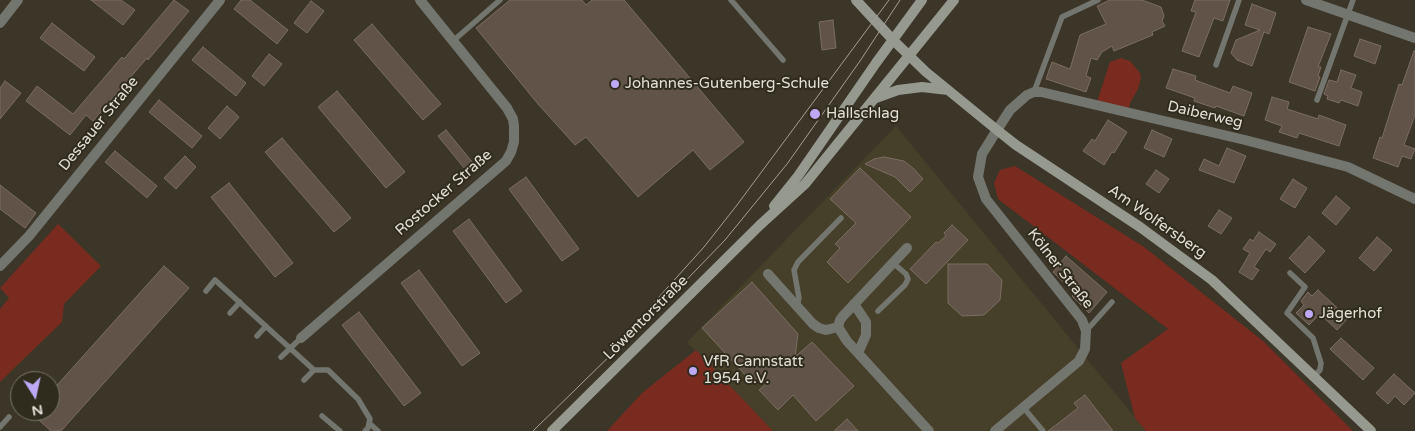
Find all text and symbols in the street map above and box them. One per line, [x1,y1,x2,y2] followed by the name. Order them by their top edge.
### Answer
[56,73,142,175] street label: Dessauer Straße
[625,75,829,93] place label: Johannes-Gutenberg-Schule
[609,78,621,90] marker: Johannes-Gutenberg-Schule
[1166,98,1244,132] street label: Daiberweg
[826,105,899,123] place label: Hallschlag
[808,107,822,121] marker: Hallschlag
[392,146,496,240] street label: Rostocker Straße
[1104,181,1210,263] street label: Am Wolfersberg
[1023,225,1097,313] street label: Kölner Straße
[600,272,692,364] street label: Löwentorstraße
[1319,305,1382,323] place label: Jägerhof
[1303,308,1315,320] marker: Jägerhof
[703,353,803,388] place label: VfR Cannstatt 1954 e.V.
[687,365,699,377] marker: VfR Cannstatt 1954 e.V.
[10,371,60,421] north arrow
[31,401,45,420] text: N

